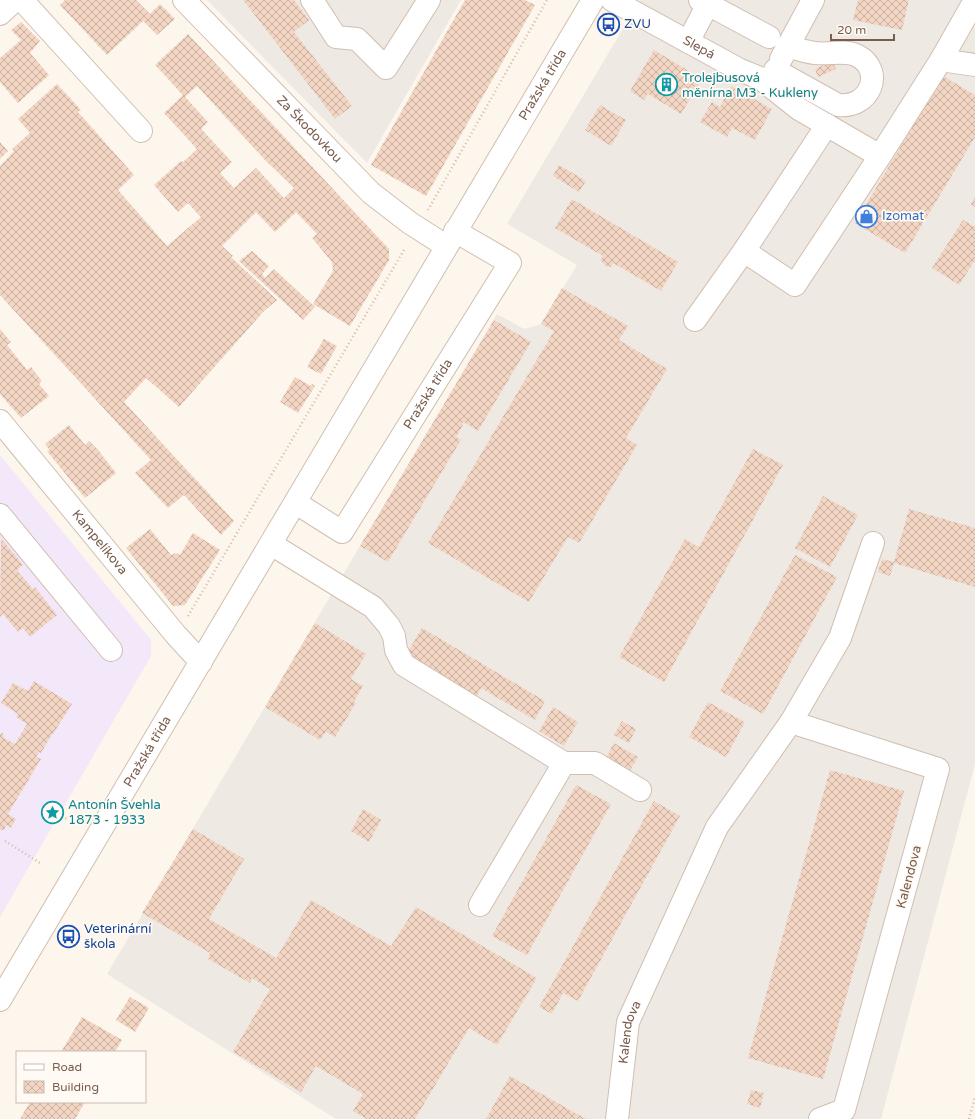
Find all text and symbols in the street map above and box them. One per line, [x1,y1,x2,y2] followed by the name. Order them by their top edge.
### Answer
[596,11,622,37] bus stop icon: ZVU
[624,16,651,32] place label: ZVU
[831,16,894,42] scale bar
[837,23,866,37] text: 20 m
[680,32,718,63] street label: Slepá
[515,46,570,123] street label: Pražská třída
[682,70,818,101] place label: Trolejbusová měnírna M3 - Kukleny
[653,72,679,98] building icon: Trolejbusová měnírna M3 - Kukleny
[273,92,345,166] street label: Za Škodovkou
[854,203,880,229] shop icon: Izomat
[882,208,924,224] place label: Izomat
[400,356,456,432] street label: Pražská třída
[68,507,131,578] street label: Kampelíkova
[120,713,175,790] street label: Pražská třída
[68,797,161,828] place label: Antonín Švehla 1873 - 1933
[39,799,65,825] place icon: Antonín Švehla 1873 - 1933
[893,844,925,910] street label: Kalendova
[84,921,151,952] place label: Veterinární škola
[55,923,81,949] bus stop icon: Veterinární škola
[615,998,645,1065] street label: Kalendova
[16,1051,146,1103] legend
[52,1060,82,1074] text: Road
[52,1080,99,1094] text: Building

